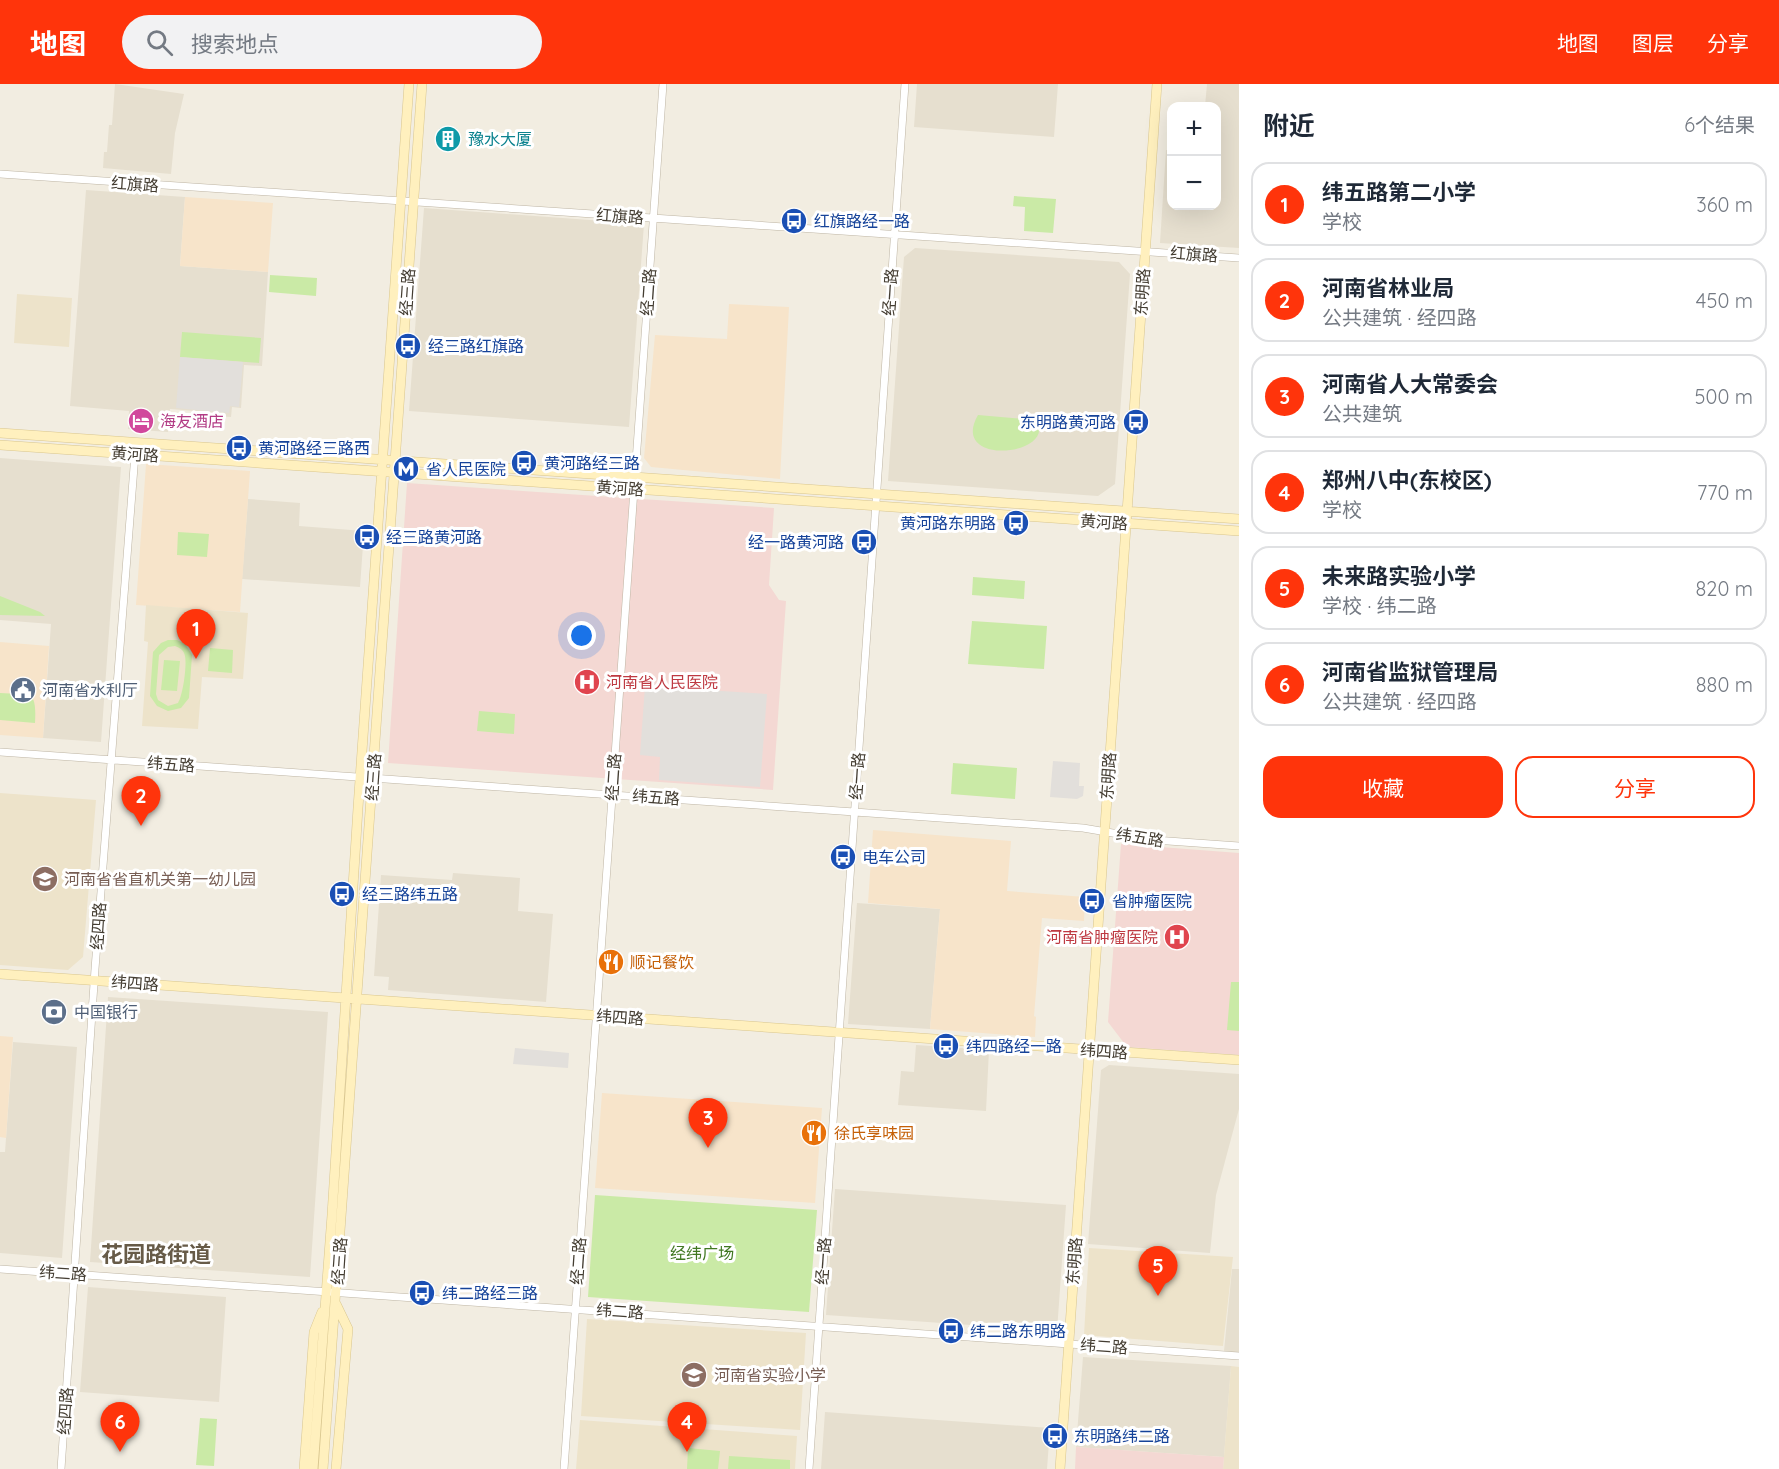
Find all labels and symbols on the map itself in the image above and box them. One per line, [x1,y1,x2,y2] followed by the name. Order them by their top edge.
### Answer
[433,124,463,154] building icon: 豫水大厦
[468,129,532,149] place label: 豫水大厦
[110,172,160,196] street label: 红旗路
[595,204,645,228] street label: 红旗路
[779,206,809,236] bus stop icon: 红旗路经一路
[814,211,910,231] place label: 红旗路经一路
[1169,242,1219,266] street label: 红旗路
[395,267,419,317] street label: 经三路
[636,267,660,317] street label: 经二路
[878,267,902,317] street label: 经一路
[1130,267,1154,317] street label: 东明路
[393,331,423,361] bus stop icon: 经三路红旗路
[428,336,524,356] place label: 经三路红旗路
[126,406,156,436] hotel icon: 海友酒店
[1121,407,1151,437] bus stop icon: 东明路黄河路
[160,411,224,431] place label: 海友酒店
[1020,412,1116,432] place label: 东明路黄河路
[224,433,254,463] bus stop icon: 黄河路经三路西
[258,438,370,458] place label: 黄河路经三路西
[110,442,160,466] street label: 黄河路
[509,448,539,478] bus stop icon: 黄河路经三路
[544,453,640,473] place label: 黄河路经三路
[391,454,421,484] metro station icon: 省人民医院
[426,459,506,479] place label: 省人民医院
[595,476,645,500] street label: 黄河路
[1001,508,1031,538] bus stop icon: 黄河路东明路
[1079,510,1129,534] street label: 黄河路
[900,513,996,533] place label: 黄河路东明路
[352,522,382,552] bus stop icon: 经三路黄河路
[386,527,482,547] place label: 经三路黄河路
[849,527,879,557] bus stop icon: 经一路黄河路
[748,532,844,552] place label: 经一路黄河路
[176,610,216,659] pin: 1
[567,621,596,650] your location
[572,667,602,697] hospital icon: 河南省人民医院
[606,672,718,692] place label: 河南省人民医院
[8,675,38,705] public building icon: 河南省水利厅
[42,680,138,700] place label: 河南省水利厅
[845,751,869,801] street label: 经一路
[1096,751,1120,801] street label: 东明路
[146,752,196,776] street label: 纬五路
[361,752,385,802] street label: 经三路
[601,752,625,802] street label: 经二路
[122,776,160,826] pin: 2
[631,785,681,809] street label: 纬五路
[1115,823,1165,851] street label: 纬五路
[828,842,858,872] bus stop icon: 电车公司
[862,847,926,867] place label: 电车公司
[30,864,60,894] school or university icon: 河南省省直机关第一幼儿园
[64,869,256,889] place label: 河南省省直机关第一幼儿园
[327,879,357,909] bus stop icon: 经三路纬五路
[362,884,458,904] place label: 经三路纬五路
[1077,886,1107,916] bus stop icon: 省肿瘤医院
[1112,891,1192,911] place label: 省肿瘤医院
[86,901,110,951] street label: 经四路
[1162,922,1192,952] hospital icon: 河南省肿瘤医院
[1046,927,1158,947] place label: 河南省肿瘤医院
[596,947,626,977] restaurant icon: 顺记餐饮
[630,952,694,972] place label: 顺记餐饮
[110,971,160,995] street label: 纬四路
[39,997,69,1027] bank icon: 中国银行
[74,1002,138,1022] place label: 中国银行
[595,1005,645,1029] street label: 纬四路
[931,1031,961,1061] bus stop icon: 纬四路经一路
[966,1036,1062,1056] place label: 纬四路经一路
[1079,1039,1129,1063] street label: 纬四路
[688,1098,728,1148] pin: 3
[799,1118,829,1148] restaurant icon: 徐氏享味园
[834,1123,914,1143] place label: 徐氏享味园
[327,1236,351,1286] street label: 经三路
[566,1236,590,1286] street label: 经二路
[811,1236,835,1286] street label: 经一路
[1062,1236,1086,1286] street label: 东明路
[101,1240,211,1268] district label: 花园路街道
[670,1243,734,1263] park label: 经纬广场
[1138,1246,1178,1296] pin: 5
[38,1261,88,1285] street label: 纬二路
[407,1278,437,1308] bus stop icon: 纬二路经三路
[442,1283,538,1303] place label: 纬二路经三路
[595,1299,645,1323] street label: 纬二路
[936,1316,966,1346] bus stop icon: 纬二路东明路
[970,1321,1066,1341] place label: 纬二路东明路
[1079,1334,1129,1358] street label: 纬二路
[679,1360,709,1390] school or university icon: 河南省实验小学
[714,1365,826,1385] place label: 河南省实验小学
[53,1386,77,1436] street label: 经四路
[100,1402,140,1452] pin: 6
[668,1402,706,1452] pin: 4
[1040,1421,1070,1451] bus stop icon: 东明路纬二路
[1074,1426,1170,1446] place label: 东明路纬二路

